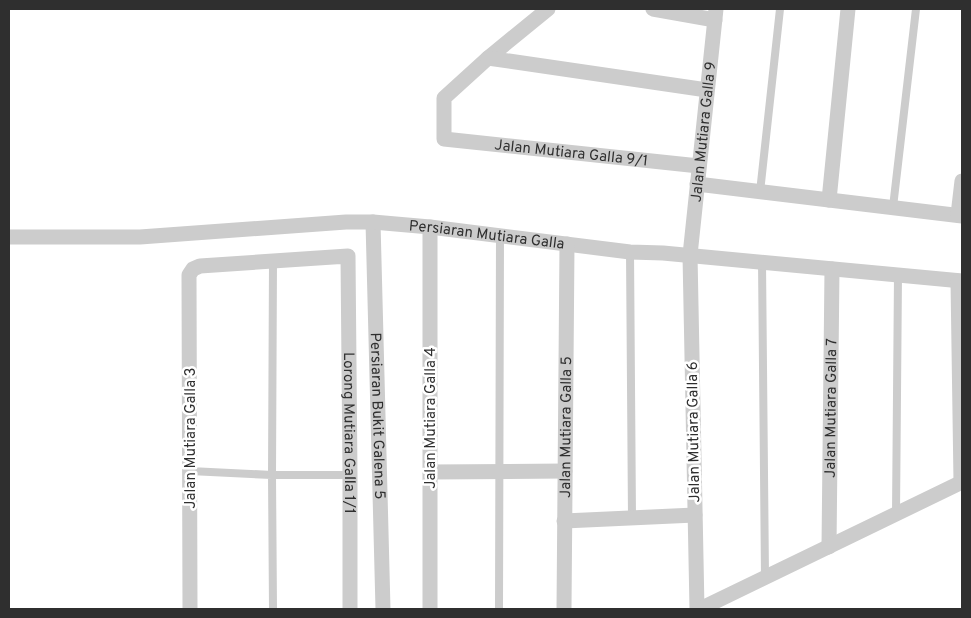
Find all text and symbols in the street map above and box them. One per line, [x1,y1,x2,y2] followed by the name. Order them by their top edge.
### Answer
[688,61,721,203] street label: Jalan Mutiara Galla 9
[493,136,649,172] street label: Jalan Mutiara Galla 9/1
[408,217,566,255] street label: Persiaran Mutiara Galla
[365,332,388,500] street label: Persiaran Bukit Galena 5
[822,338,842,478] street label: Jalan Mutiara Galla 7
[422,347,441,489] street label: Jalan Mutiara Galla 4
[338,352,358,514] street label: Lorong Mutiara Galla 1/1
[557,356,577,498] street label: Jalan Mutiara Galla 5
[684,361,705,503] street label: Jalan Mutiara Galla 6
[182,367,201,509] street label: Jalan Mutiara Galla 3

